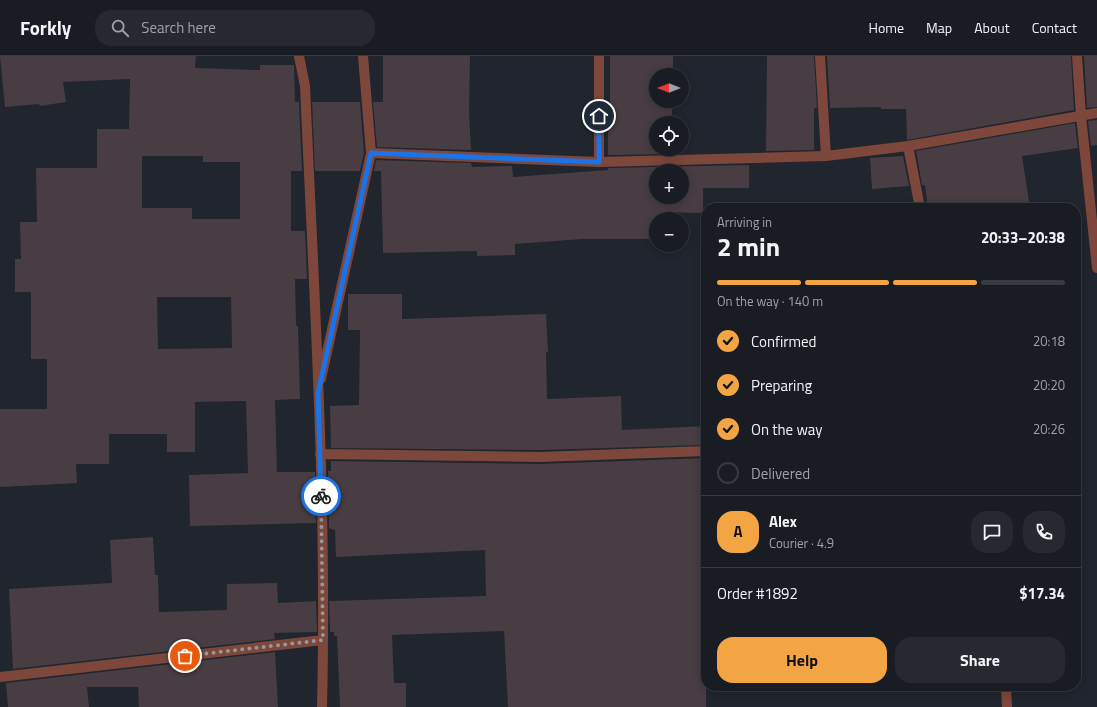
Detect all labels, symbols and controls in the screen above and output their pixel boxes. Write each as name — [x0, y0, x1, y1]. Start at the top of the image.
search box — [95, 10, 375, 46]
text: Forkly — [20, 13, 71, 42]
text: Search here — [141, 16, 216, 39]
icon: search — [109, 17, 131, 39]
text: Home — [869, 17, 904, 38]
text: Map — [926, 17, 952, 38]
text: About — [974, 17, 1010, 38]
text: Contact — [1032, 17, 1077, 38]
north arrow — [649, 68, 689, 108]
map controls — [649, 68, 689, 252]
pin — [582, 99, 616, 133]
icon: home — [588, 105, 610, 127]
button: locate — [649, 116, 689, 156]
button: + — [649, 164, 689, 204]
button: − — [649, 212, 689, 252]
text: Arriving in — [717, 212, 772, 232]
text: 20:33–20:38 — [981, 226, 1065, 249]
text: 2 min — [717, 227, 780, 266]
text: On the way · 140 m — [717, 291, 823, 311]
icon: check — [717, 330, 739, 352]
text: Confirmed — [751, 330, 816, 353]
text: 20:18 — [1033, 331, 1065, 351]
icon: check — [717, 374, 739, 396]
text: Preparing — [751, 374, 812, 397]
text: 20:20 — [1033, 375, 1065, 395]
icon: check — [717, 418, 739, 440]
text: On the way — [751, 418, 823, 441]
text: 20:26 — [1033, 419, 1065, 439]
text: Delivered — [751, 462, 810, 485]
courier — [301, 476, 341, 516]
icon: bike — [310, 485, 332, 507]
text: Alex — [769, 510, 797, 533]
button: chat — [971, 511, 1013, 553]
button: phone — [1023, 511, 1065, 553]
text: A — [733, 520, 743, 543]
text: Courier · 4.9 — [769, 533, 834, 553]
text: Order #1892 — [717, 582, 798, 605]
text: $17.34 — [1019, 582, 1065, 605]
button: Help — [717, 637, 887, 683]
button: Share — [895, 637, 1065, 683]
pin — [168, 639, 202, 673]
icon: bag — [174, 645, 196, 667]

